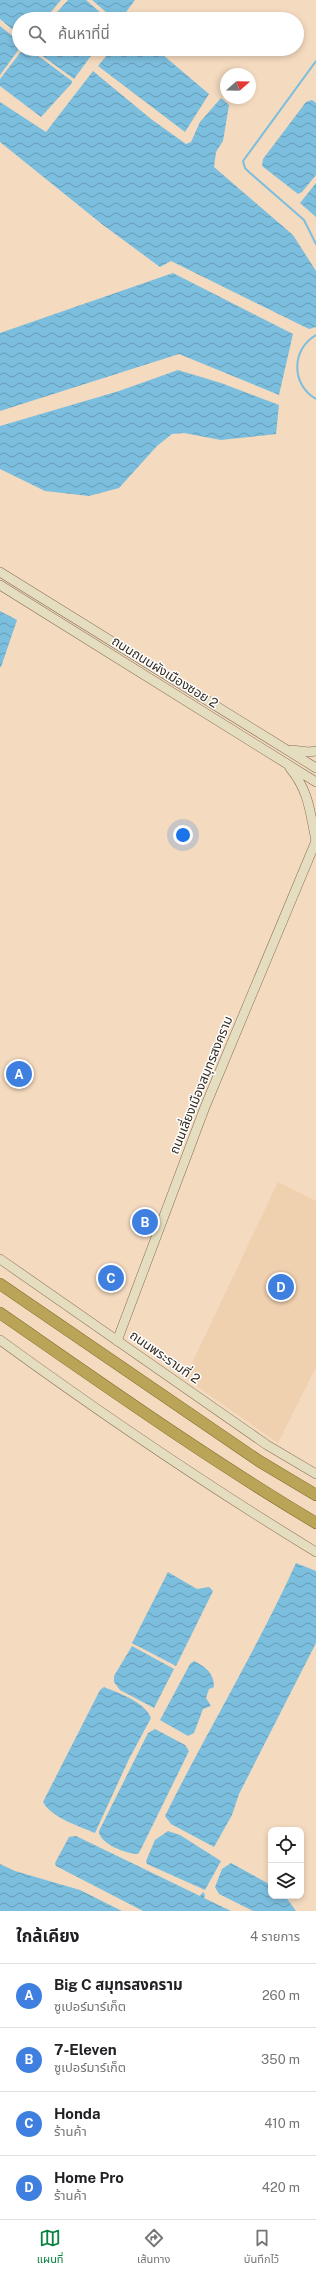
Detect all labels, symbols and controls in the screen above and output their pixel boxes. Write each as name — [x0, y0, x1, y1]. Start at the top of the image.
search box — [12, 12, 304, 56]
icon: search — [26, 23, 48, 45]
text: ค้นหาที่นี่ — [58, 25, 110, 42]
north arrow — [220, 68, 256, 104]
street label: ถนนถนนผังเมืองซอย 2 — [109, 633, 221, 711]
your location — [173, 825, 193, 845]
street label: ถนนเลี่ยงเมืองสมุทรสงคราม — [165, 1013, 236, 1156]
pin: A — [6, 1059, 32, 1089]
pin: B — [132, 1207, 158, 1237]
pin: C — [98, 1263, 124, 1293]
pin: D — [268, 1272, 294, 1302]
street label: ถนนพระรามที่ 2 — [127, 1326, 204, 1387]
map controls — [268, 1827, 304, 1899]
button: locate — [268, 1827, 304, 1863]
button: layers — [268, 1863, 304, 1899]
text: ใกล้เคียง — [16, 1926, 79, 1946]
text: 4 รายการ — [250, 1929, 300, 1944]
text: Big C สมุทรสงคราม — [54, 1976, 183, 1993]
text: A — [24, 1988, 34, 2003]
text: 260 m — [262, 1988, 300, 2003]
text: ซูเปอร์มาร์เก็ต — [54, 1999, 126, 2014]
text: 7-Eleven — [54, 2041, 117, 2058]
text: B — [25, 2052, 33, 2067]
text: 350 m — [261, 2052, 300, 2067]
text: ซูเปอร์มาร์เก็ต — [54, 2060, 126, 2075]
text: Honda — [54, 2105, 101, 2122]
text: C — [24, 2116, 34, 2131]
text: 410 m — [264, 2116, 300, 2131]
text: ร้านค้า — [54, 2124, 87, 2139]
text: Home Pro — [54, 2169, 124, 2186]
text: D — [24, 2180, 34, 2195]
text: 420 m — [262, 2180, 300, 2195]
text: ร้านค้า — [54, 2188, 87, 2203]
tab: แผนที่ — [37, 2227, 64, 2268]
tab: เส้นทาง — [137, 2227, 170, 2268]
tab: บันทึกไว้ — [244, 2227, 279, 2268]

